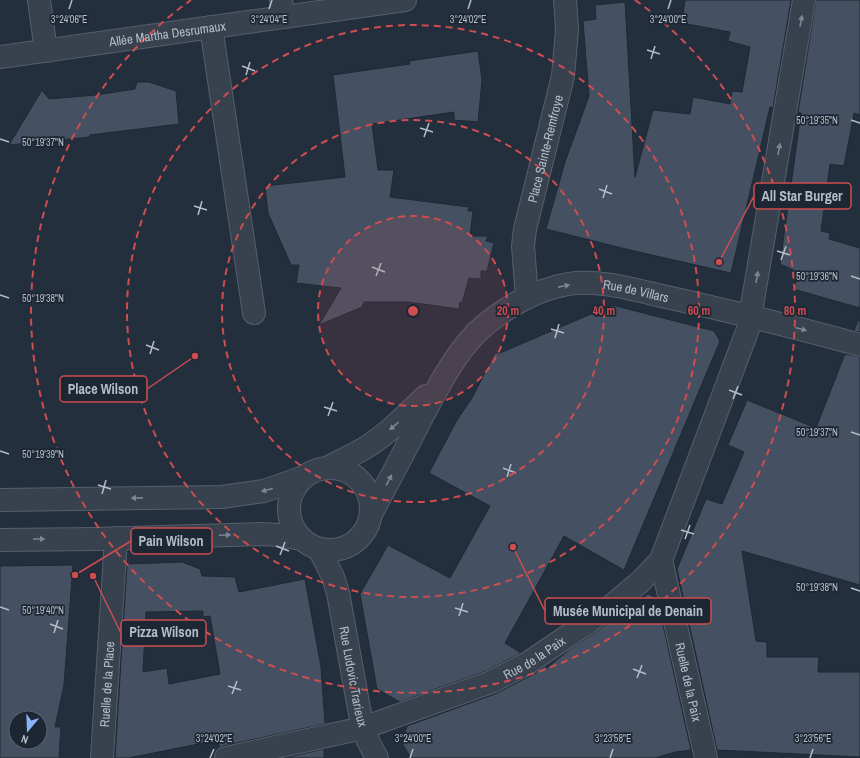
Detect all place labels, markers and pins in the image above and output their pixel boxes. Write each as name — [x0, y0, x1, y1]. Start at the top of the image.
callout: All Star Burger — [754, 183, 851, 209]
centre of rings — [406, 304, 420, 318]
callout: Place Wilson — [60, 376, 147, 402]
callout: Pain Wilson — [131, 528, 212, 554]
callout: Musée Municipal de Denain — [545, 598, 711, 624]
callout: Pizza Wilson — [121, 620, 206, 646]

